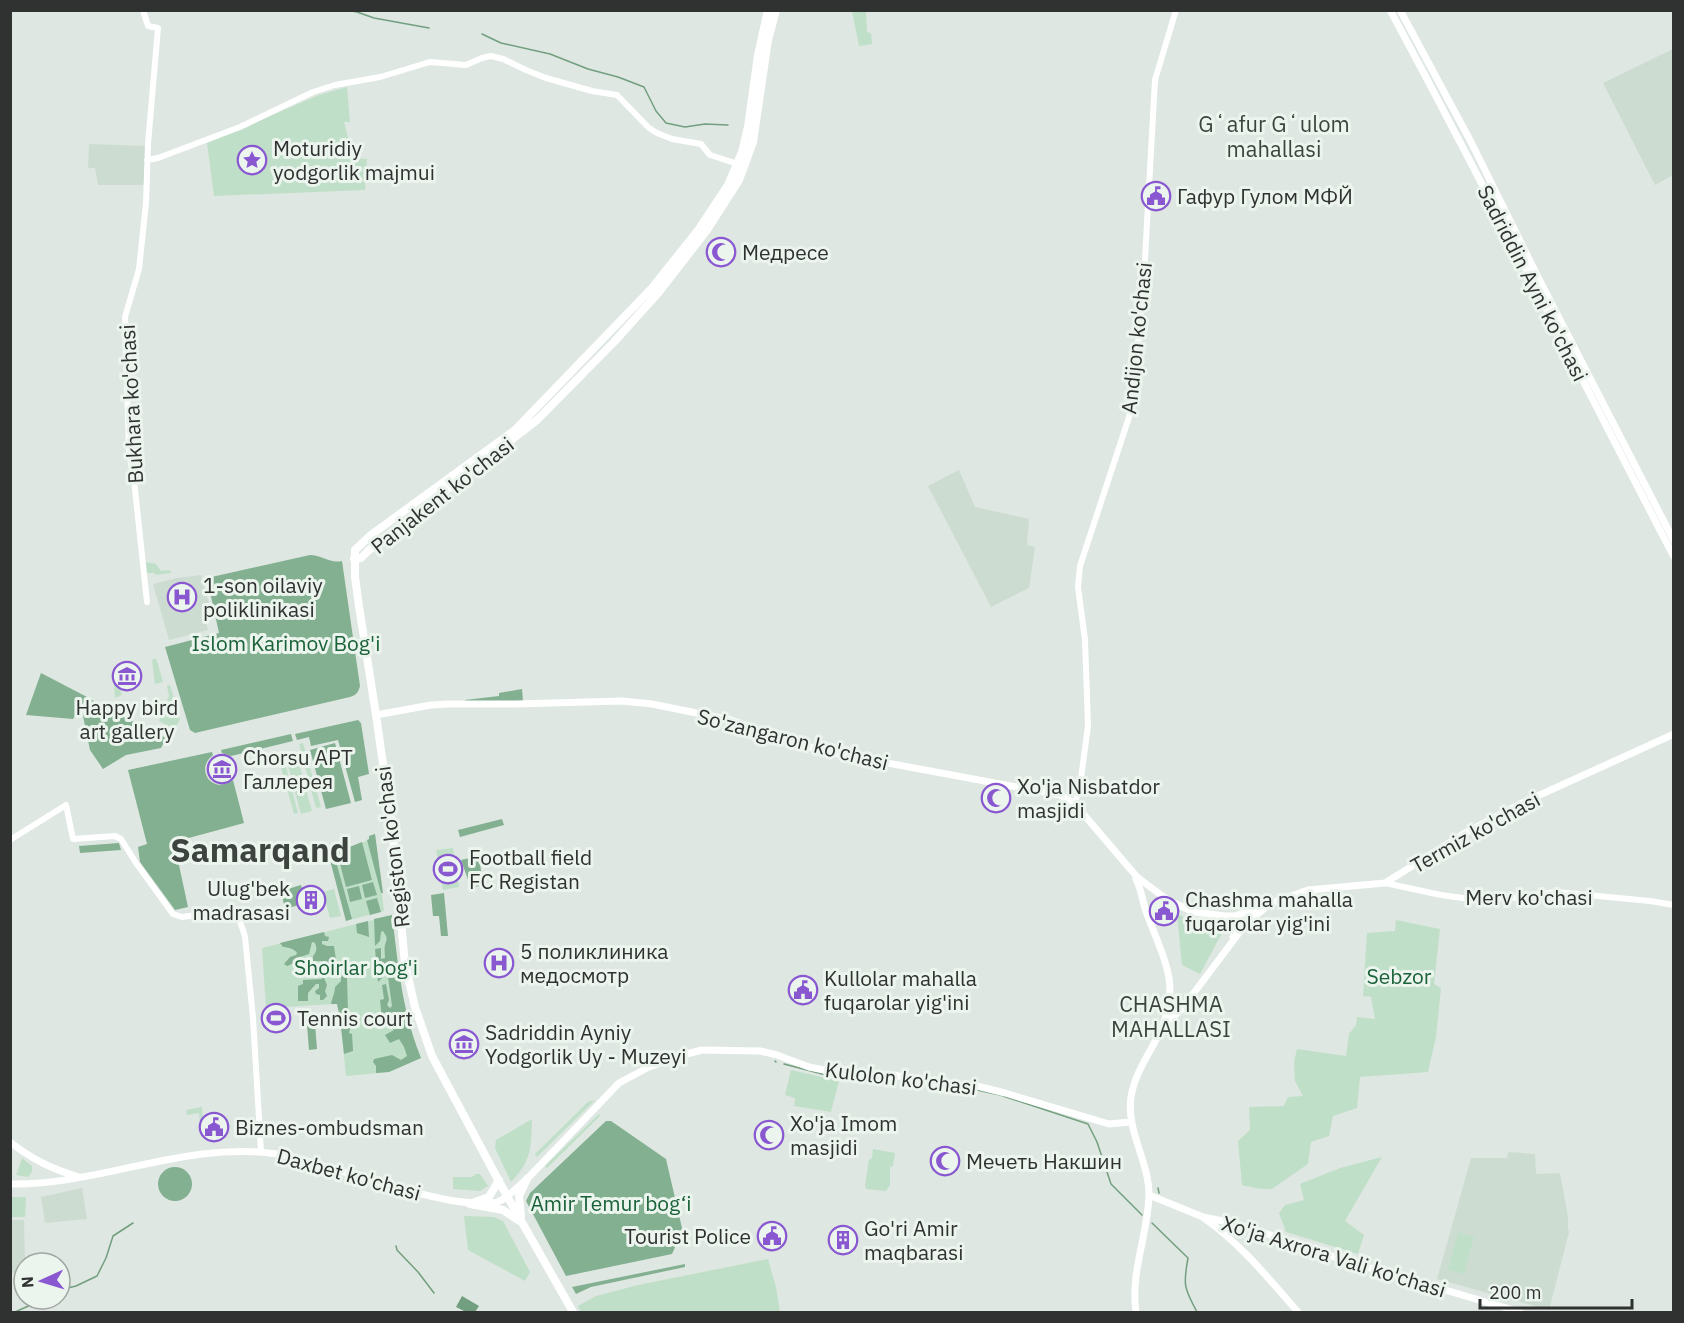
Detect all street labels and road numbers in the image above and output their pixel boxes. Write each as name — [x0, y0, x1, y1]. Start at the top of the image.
street label: Sadriddin Ayni ko'chasi — [1471, 180, 1595, 386]
street label: Andijon ko'chasi — [1114, 261, 1158, 415]
street label: Bukhara ko'chasi — [113, 324, 149, 484]
street label: Panjakent ko'chasi — [365, 430, 519, 560]
street label: So'zangaron ko'chasi — [694, 702, 892, 776]
street label: Registon ko'chasi — [368, 764, 416, 930]
street label: Termiz ko'chasi — [1405, 785, 1545, 879]
street label: Merv ko'chasi — [1465, 883, 1593, 911]
street label: Kulolon ko'chasi — [823, 1055, 979, 1101]
street label: Daxbet ko'chasi — [274, 1141, 424, 1207]
street label: Xo'ja Axrora Vali ko'chasi — [1219, 1209, 1449, 1303]

